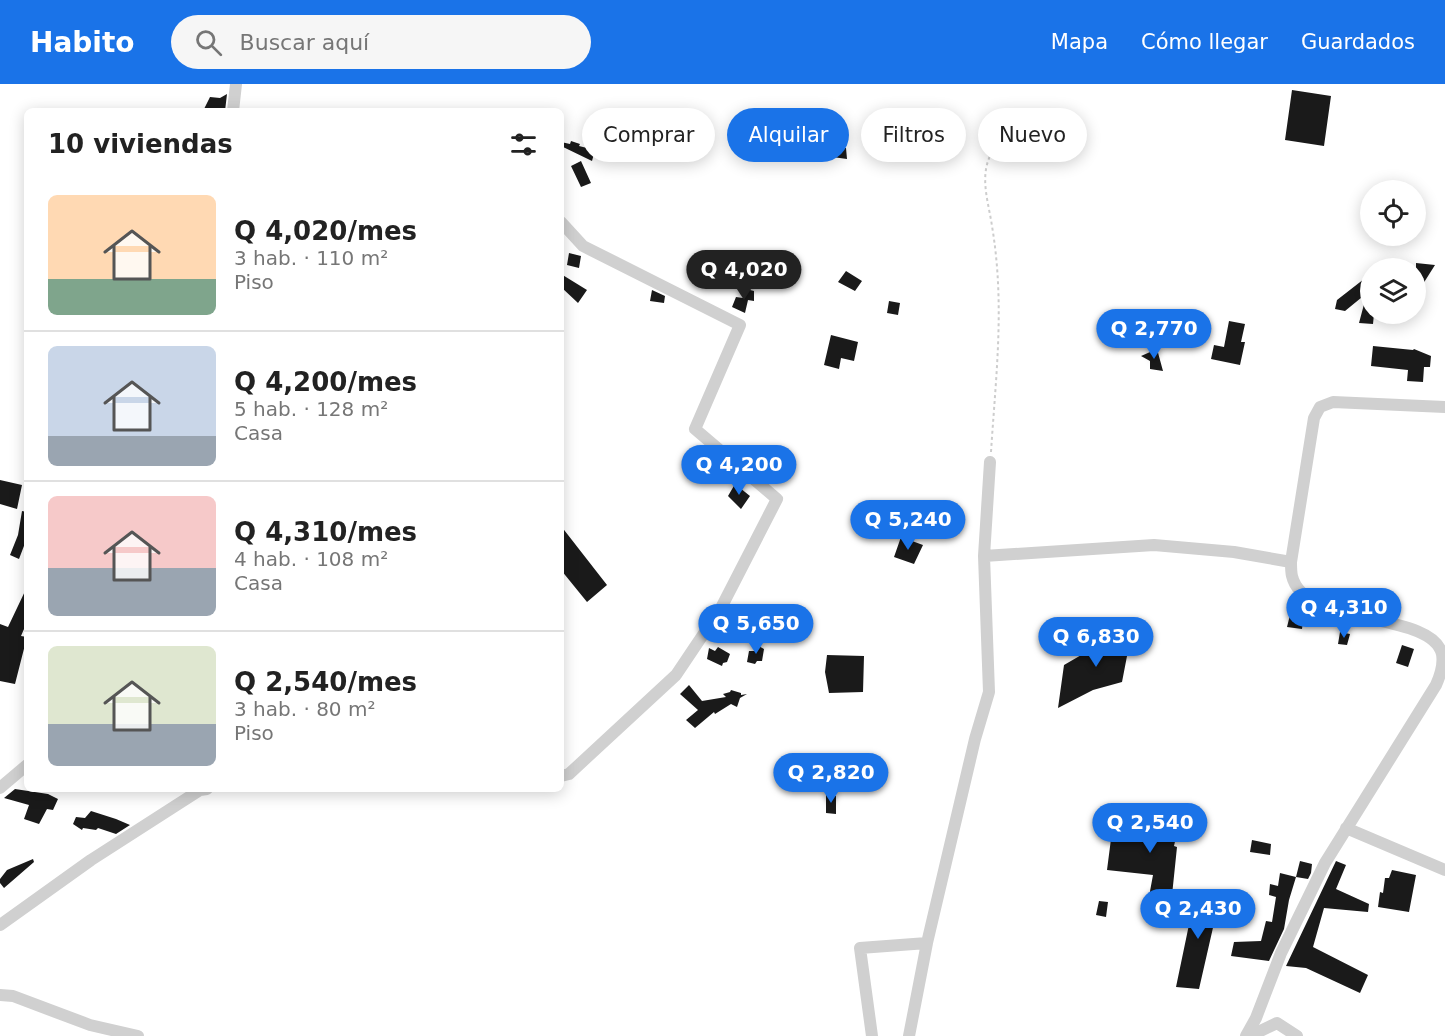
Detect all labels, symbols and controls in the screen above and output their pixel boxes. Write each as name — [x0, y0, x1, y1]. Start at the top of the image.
search box — [171, 15, 591, 69]
text: Habito — [30, 26, 135, 59]
icon: search — [192, 26, 225, 59]
text: Buscar aquí — [240, 30, 369, 55]
text: Mapa — [1051, 30, 1108, 54]
text: Cómo llegar — [1141, 30, 1268, 54]
text: Guardados — [1301, 30, 1415, 54]
chip: Comprar — [582, 108, 715, 162]
chip: Alquilar — [727, 108, 849, 162]
chip: Filtros — [861, 108, 966, 162]
chip: Nuevo — [978, 108, 1087, 162]
icon: filters — [507, 128, 540, 161]
text: 10 viviendas — [48, 129, 233, 159]
map controls — [1360, 180, 1426, 324]
button: locate — [1360, 180, 1426, 246]
text: Q 4,020/mes — [234, 216, 417, 246]
icon: home — [96, 219, 168, 291]
text: 3 hab. · 110 m² — [234, 246, 388, 270]
pin: Q 4,020 — [689, 250, 799, 301]
text: Q 4,020 — [700, 257, 788, 281]
button: layers — [1360, 258, 1426, 324]
text: Piso — [234, 270, 274, 294]
pin: Q 2,770 — [1099, 309, 1209, 360]
text: Q 2,770 — [1110, 316, 1198, 340]
text: Q 4,200/mes — [234, 367, 417, 397]
icon: home — [96, 370, 168, 442]
text: 5 hab. · 128 m² — [234, 397, 388, 421]
text: Casa — [234, 421, 283, 445]
pin: Q 4,200 — [684, 445, 794, 496]
text: Q 4,200 — [695, 452, 783, 476]
pin: Q 5,240 — [853, 500, 963, 551]
text: Q 5,240 — [864, 507, 952, 531]
text: Q 4,310/mes — [234, 517, 417, 547]
icon: home — [96, 520, 168, 592]
text: 4 hab. · 108 m² — [234, 547, 388, 571]
text: Casa — [234, 571, 283, 595]
pin: Q 4,310 — [1289, 588, 1399, 639]
text: Q 4,310 — [1300, 595, 1388, 619]
pin: Q 5,650 — [701, 604, 811, 655]
text: Q 5,650 — [712, 611, 800, 635]
pin: Q 6,830 — [1041, 617, 1151, 668]
text: Q 6,830 — [1052, 624, 1140, 648]
text: Q 2,540/mes — [234, 667, 417, 697]
icon: home — [96, 670, 168, 742]
text: 3 hab. · 80 m² — [234, 697, 375, 721]
text: Piso — [234, 721, 274, 745]
pin: Q 2,820 — [776, 753, 886, 804]
text: Q 2,820 — [787, 760, 875, 784]
pin: Q 2,540 — [1095, 803, 1205, 854]
text: Q 2,540 — [1106, 810, 1194, 834]
pin: Q 2,430 — [1143, 889, 1253, 940]
text: Q 2,430 — [1154, 896, 1242, 920]

